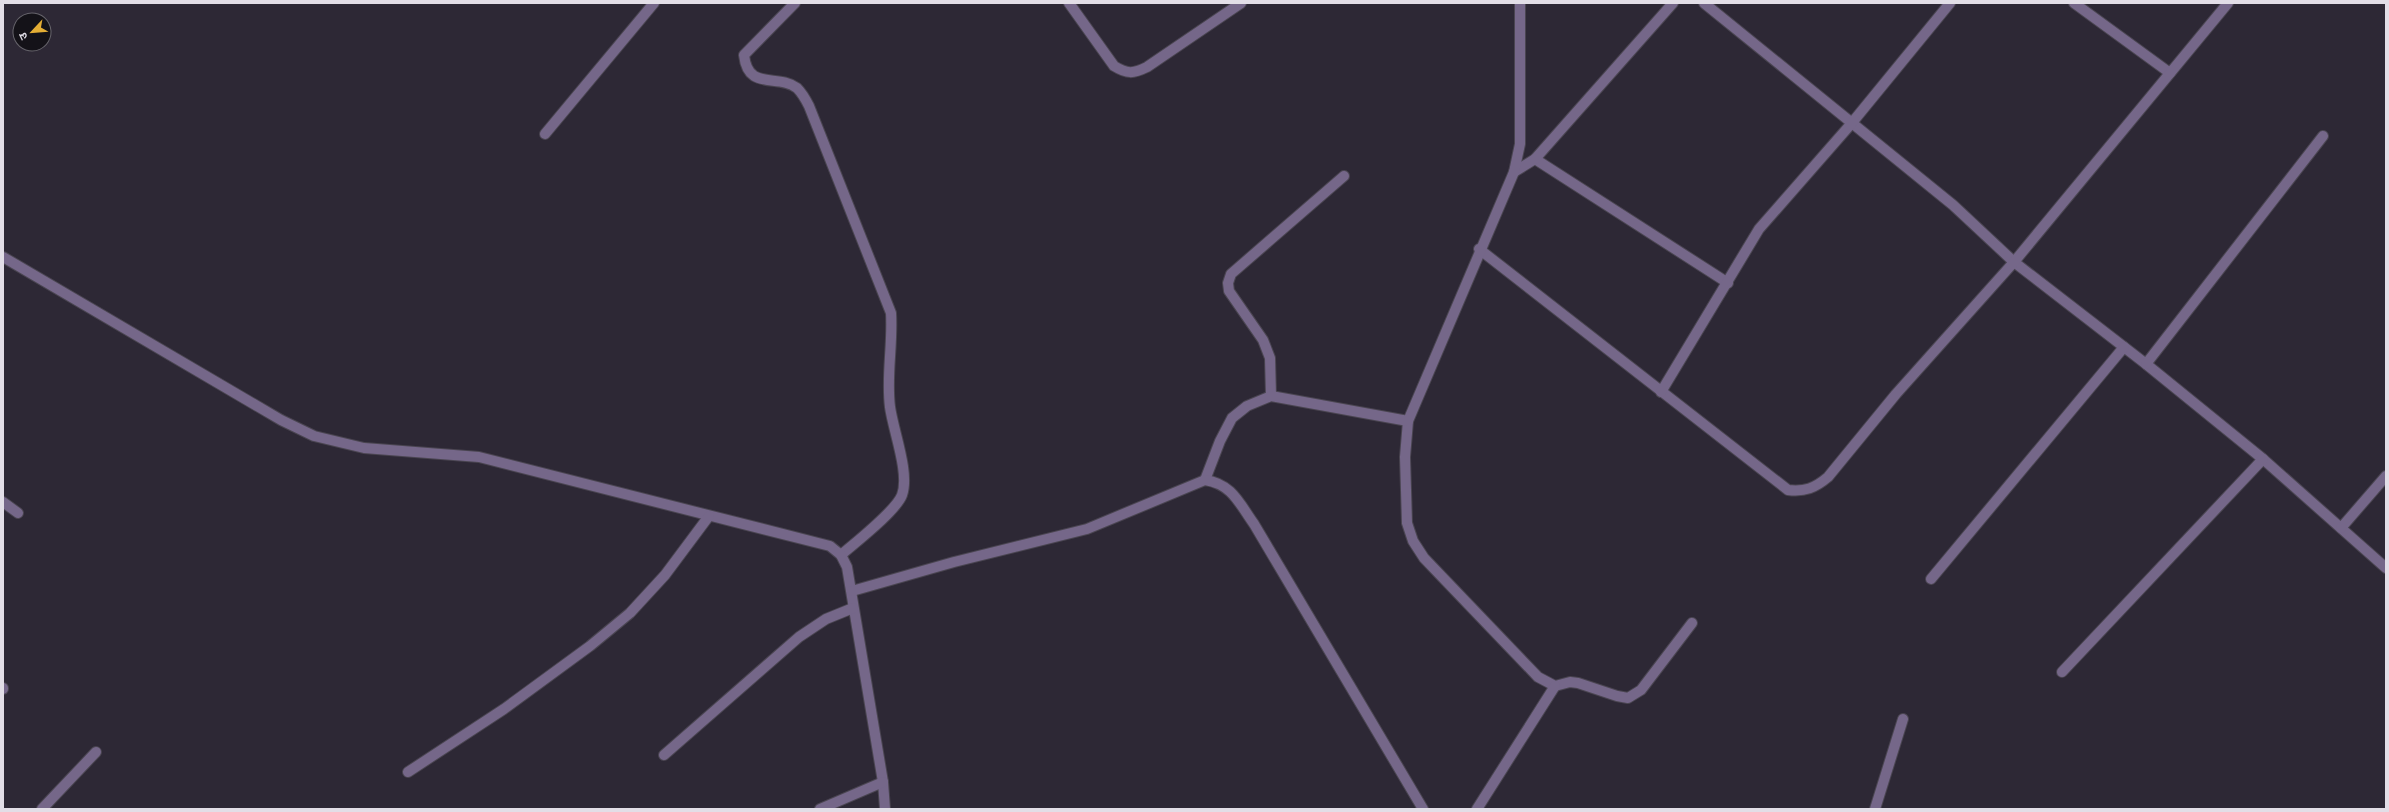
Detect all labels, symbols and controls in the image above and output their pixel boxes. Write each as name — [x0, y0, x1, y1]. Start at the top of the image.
north arrow — [12, 12, 52, 52]
text: उ — [14, 29, 32, 43]

